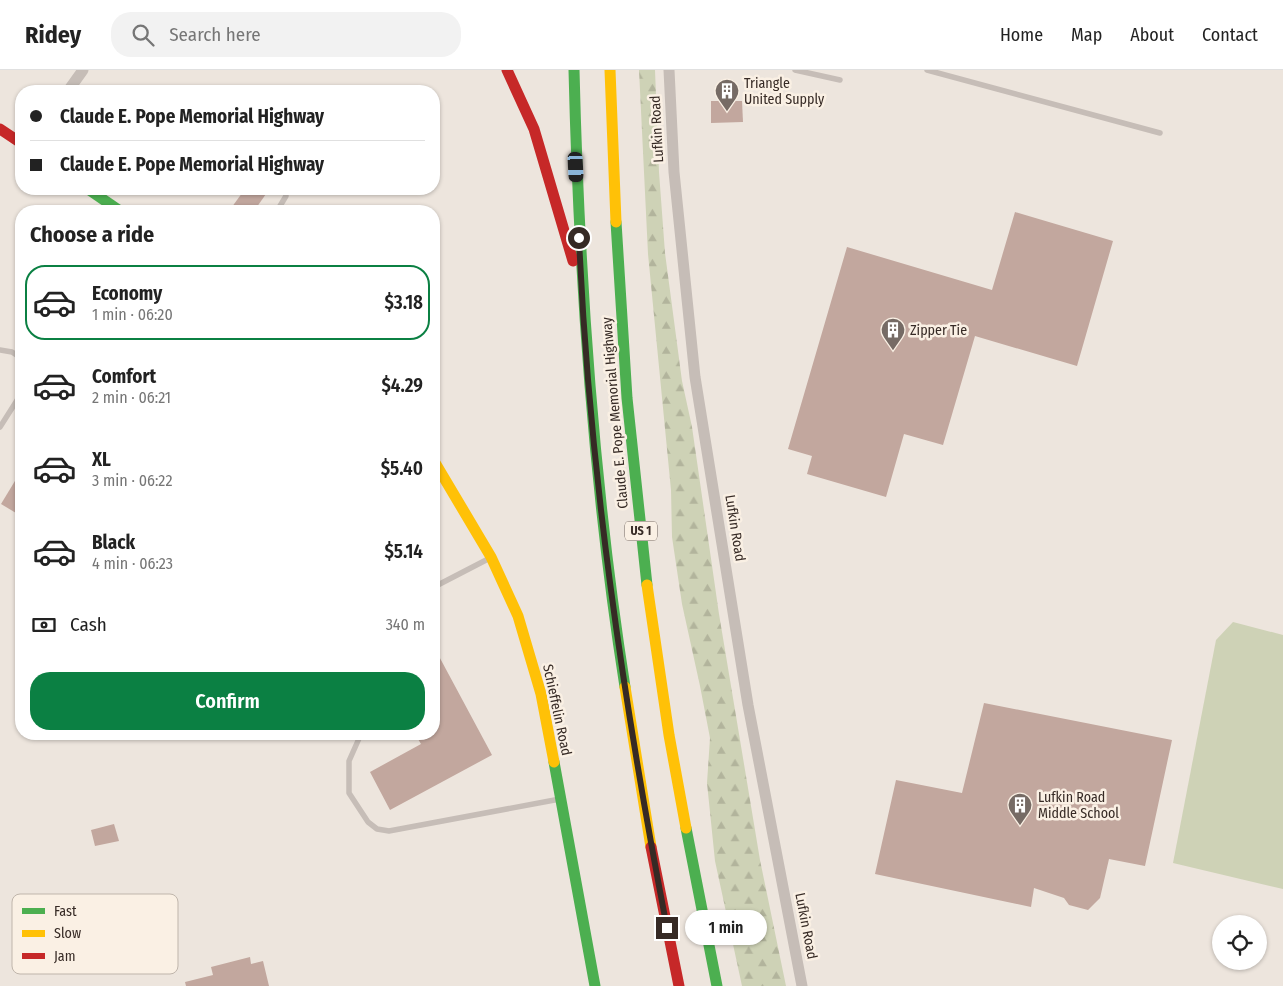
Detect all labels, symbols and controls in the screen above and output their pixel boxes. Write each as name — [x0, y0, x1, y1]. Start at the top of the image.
search box — [111, 12, 461, 57]
text: Ridey — [25, 21, 81, 49]
icon: search — [129, 21, 157, 49]
text: Search here — [169, 23, 261, 46]
text: Home — [1000, 24, 1043, 46]
text: Map — [1071, 24, 1102, 46]
text: About — [1130, 24, 1174, 46]
text: Contact — [1202, 24, 1258, 46]
place label: Triangle United Supply — [744, 75, 825, 108]
building icon: Triangle United Supply — [714, 78, 740, 112]
street label: Lufkin Road — [647, 95, 667, 163]
text: Claude E. Pope Memorial Highway — [60, 105, 324, 128]
car — [567, 152, 584, 182]
text: Claude E. Pope Memorial Highway — [60, 153, 324, 176]
text: Choose a ride — [30, 221, 154, 248]
route start — [568, 227, 590, 249]
icon: car — [32, 280, 77, 325]
text: Economy — [92, 282, 162, 305]
text: $3.18 — [384, 291, 423, 314]
text: 1 min · 06:20 — [92, 305, 173, 324]
street label: Claude E. Pope Memorial Highway — [598, 316, 632, 509]
building icon: Zipper Tie — [880, 317, 906, 351]
place label: Zipper Tie — [910, 322, 967, 339]
icon: car — [32, 363, 77, 408]
text: Comfort — [92, 365, 156, 388]
text: $4.29 — [381, 374, 423, 397]
text: 2 min · 06:21 — [92, 388, 171, 407]
icon: car — [32, 446, 77, 491]
text: XL — [92, 448, 111, 471]
text: $5.40 — [381, 457, 423, 480]
text: 3 min · 06:22 — [92, 471, 172, 490]
street label: Lufkin Road — [721, 493, 749, 563]
road number: US 1 — [625, 522, 657, 541]
icon: car — [32, 529, 77, 574]
text: Black — [92, 531, 135, 554]
text: $5.14 — [384, 540, 423, 563]
text: 4 min · 06:23 — [92, 554, 173, 573]
icon: cash — [30, 611, 58, 639]
text: Cash — [70, 613, 107, 636]
text: 340 m — [386, 615, 425, 634]
street label: Schieffelin Road — [539, 663, 575, 757]
button: Confirm — [30, 672, 425, 730]
place label: Lufkin Road Middle School — [1038, 789, 1119, 822]
building icon: Lufkin Road Middle School — [1007, 792, 1033, 826]
street label: Lufkin Road — [791, 891, 821, 961]
legend — [12, 894, 178, 974]
text: Fast — [54, 903, 77, 920]
callout: 1 min — [684, 910, 767, 946]
map controls — [1212, 915, 1267, 970]
button: locate — [1212, 915, 1267, 970]
route end — [656, 917, 678, 939]
text: 1 min — [709, 918, 743, 937]
text: Slow — [54, 925, 81, 942]
text: Jam — [54, 948, 75, 965]

